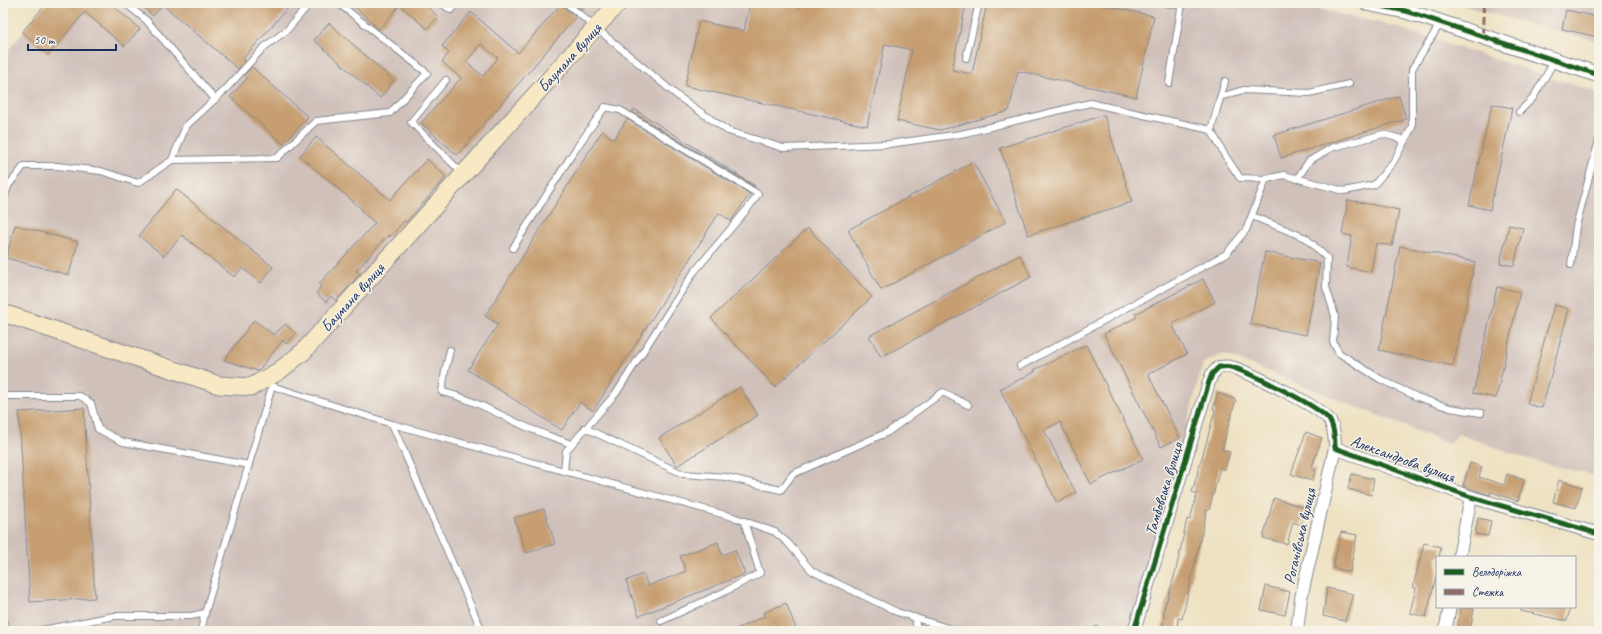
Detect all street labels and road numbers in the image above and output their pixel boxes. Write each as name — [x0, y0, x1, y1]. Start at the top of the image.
street label: Баумана вулиця — [533, 18, 607, 96]
street label: Баумана вулиця — [316, 258, 390, 336]
street label: Александрова вулиця — [1348, 431, 1459, 487]
street label: Тамбовська вулиця — [1140, 439, 1188, 538]
street label: Рогачівська вулиця — [1279, 485, 1321, 586]

